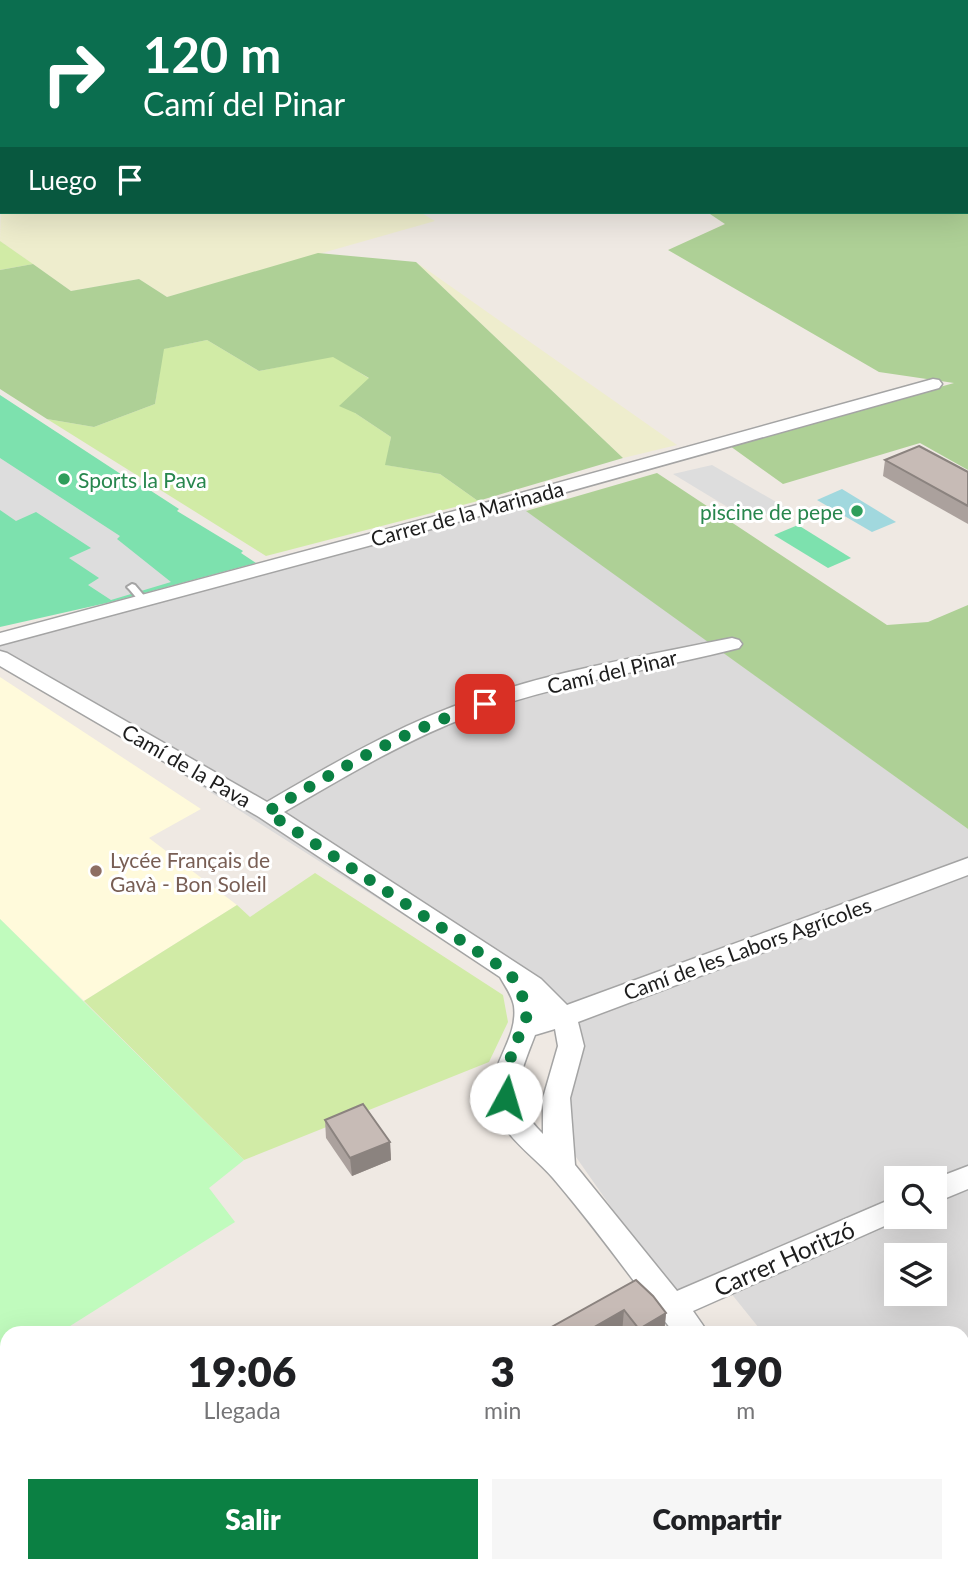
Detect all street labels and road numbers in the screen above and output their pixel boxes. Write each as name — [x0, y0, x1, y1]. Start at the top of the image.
street label: Carrer de la Marinada — [368, 475, 566, 551]
street label: Camí del Pinar — [545, 644, 680, 698]
street label: Camí de la Pava — [118, 718, 256, 812]
street label: Camí de les Labors Agrícoles — [620, 891, 874, 1005]
street label: Carrer Horitzó — [709, 1214, 859, 1302]

